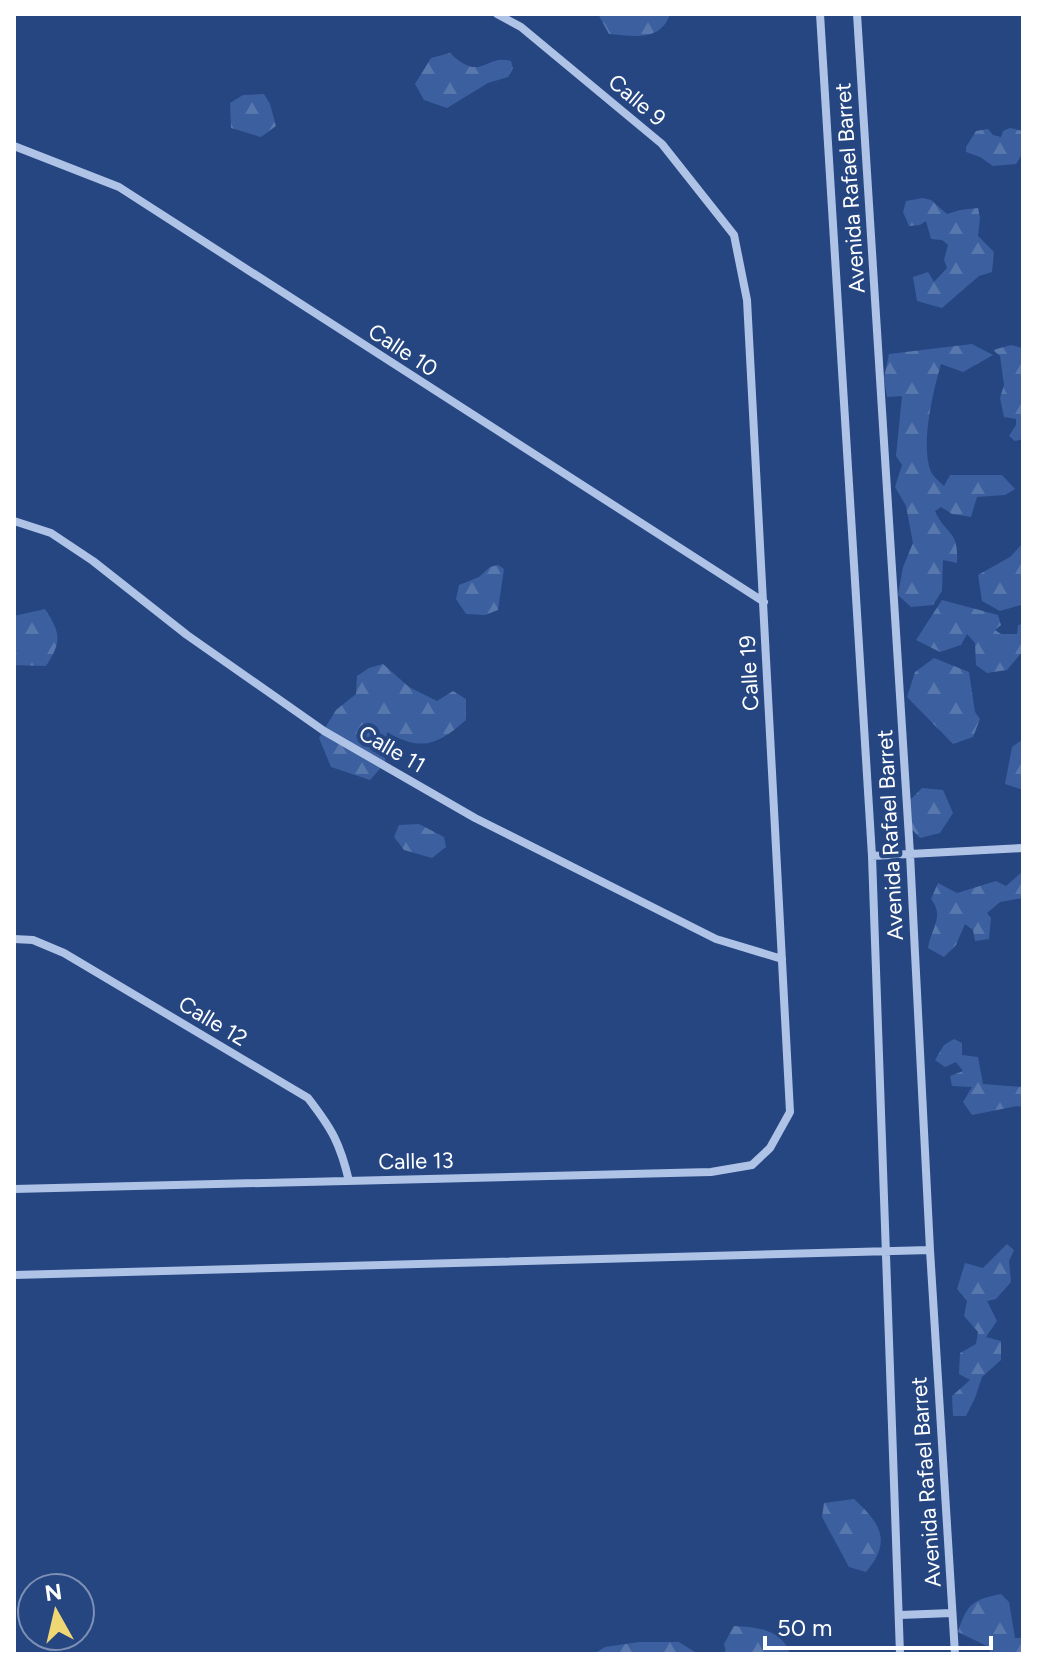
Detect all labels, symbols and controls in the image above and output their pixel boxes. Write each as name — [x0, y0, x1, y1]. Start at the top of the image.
street label: Calle 9 — [603, 68, 671, 132]
street label: Avenida Rafael Barret — [829, 82, 871, 294]
street label: Calle 10 — [363, 318, 443, 382]
street label: Calle 19 — [734, 634, 764, 712]
street label: Calle 11 — [354, 719, 430, 779]
street label: Avenida Rafael Barret — [871, 729, 909, 941]
street label: Calle 12 — [174, 990, 252, 1052]
street label: Calle 13 — [378, 1147, 454, 1175]
street label: Avenida Rafael Barret — [905, 1376, 947, 1588]
north arrow — [16, 1572, 96, 1652]
text: N — [43, 1578, 64, 1607]
scale bar — [765, 1600, 991, 1650]
text: 50 m — [777, 1613, 833, 1642]

